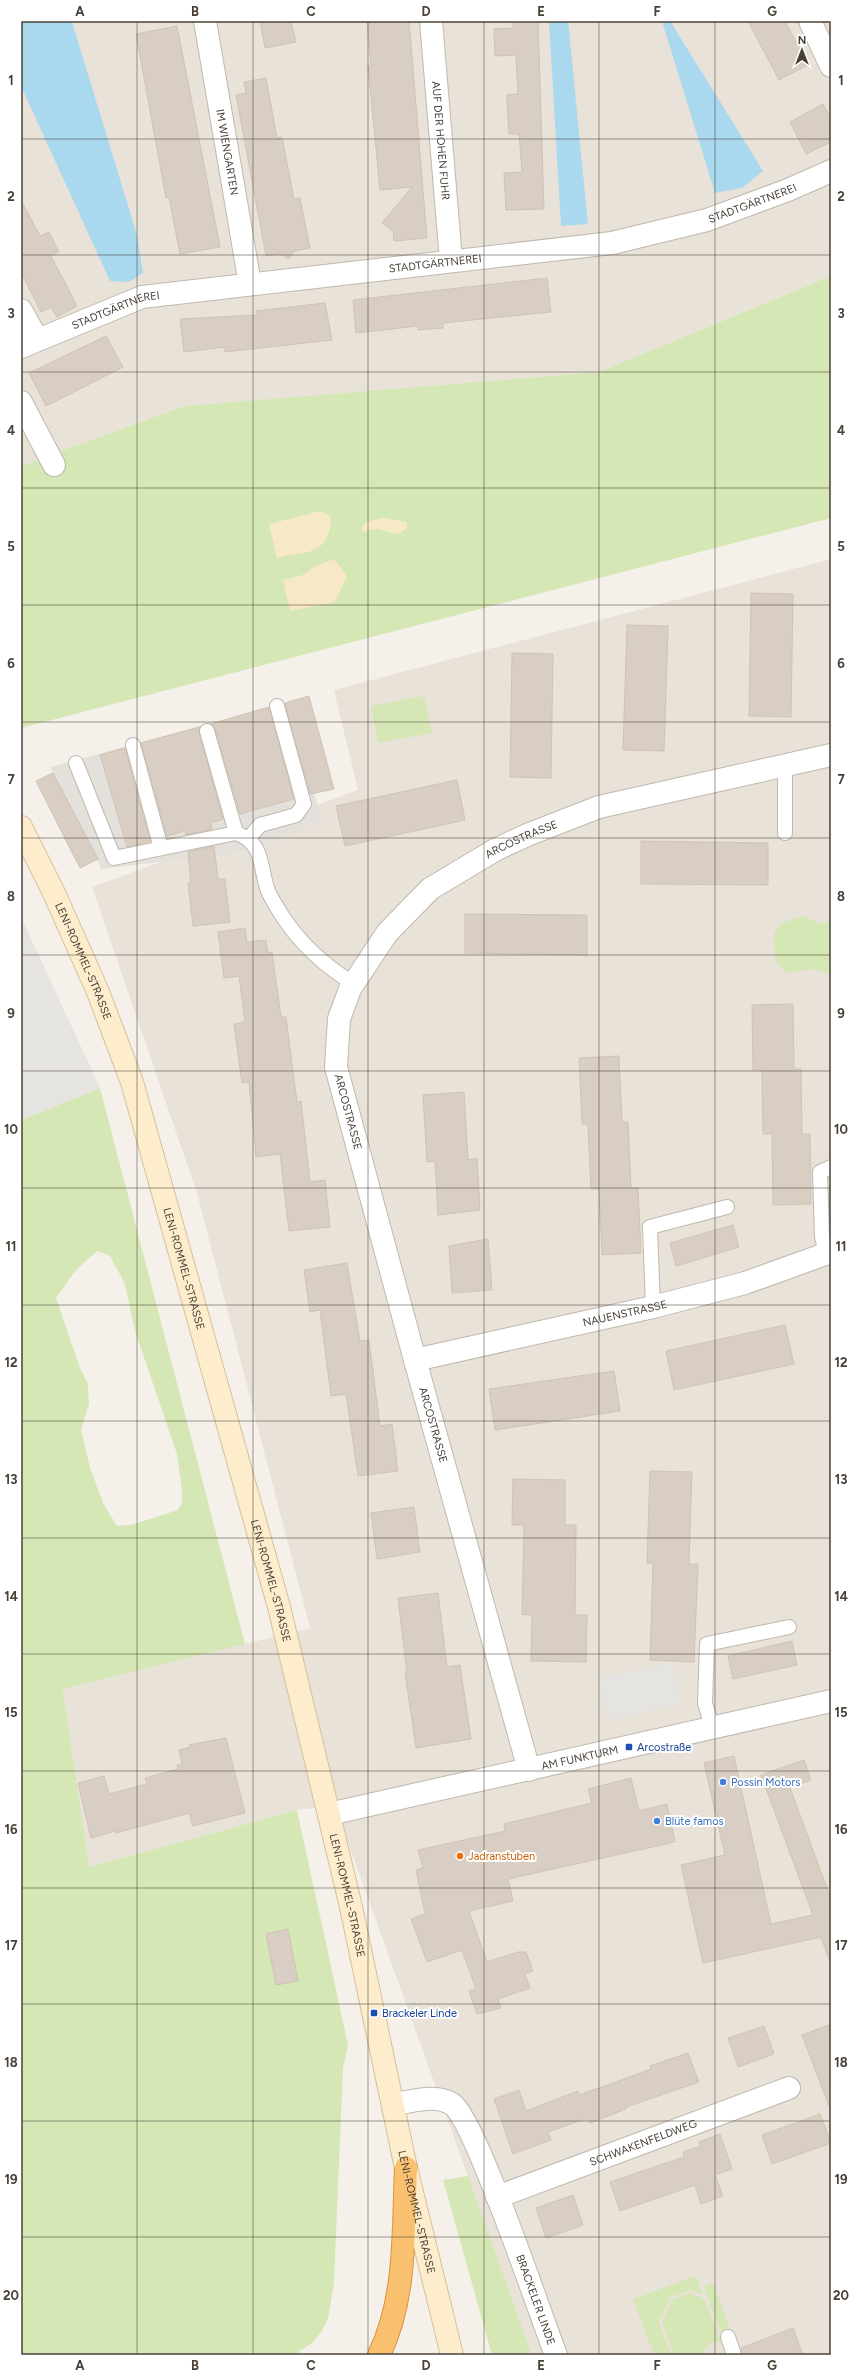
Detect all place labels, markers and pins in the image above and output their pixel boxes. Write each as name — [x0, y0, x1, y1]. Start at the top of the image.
place label: Arcostraße — [637, 1741, 691, 1754]
marker: Arcostraße — [624, 1742, 634, 1752]
place label: Possin Motors — [731, 1776, 800, 1789]
marker: Possin Motors — [718, 1777, 728, 1787]
place label: Blüte famos — [665, 1815, 724, 1828]
marker: Blüte famos — [652, 1816, 662, 1826]
place label: Jadranstuben — [468, 1850, 535, 1863]
marker: Jadranstuben — [455, 1851, 465, 1861]
place label: Brackeler Linde — [382, 2007, 457, 2020]
marker: Brackeler Linde — [369, 2008, 379, 2018]

